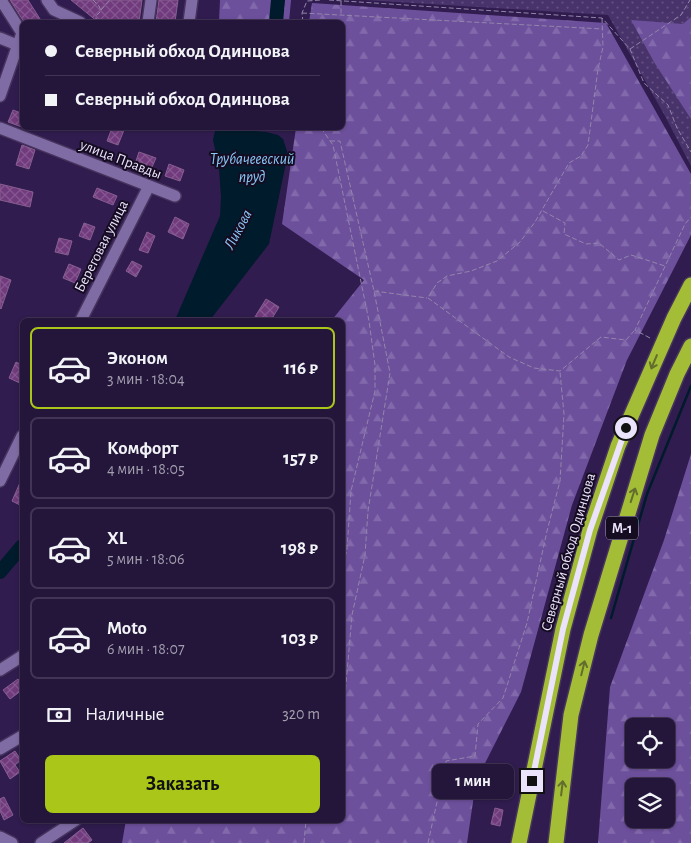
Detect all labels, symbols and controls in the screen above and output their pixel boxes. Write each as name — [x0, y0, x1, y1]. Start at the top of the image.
text: Северный обход Одинцова — [75, 42, 290, 61]
text: Северный обход Одинцова — [75, 90, 290, 109]
street label: улица Правды — [77, 137, 164, 182]
water label: Трубачеевский пруд — [210, 151, 294, 186]
street label: Береговая улица — [72, 198, 131, 295]
water label: Ликова — [220, 207, 255, 253]
icon: car — [47, 346, 92, 391]
text: Эконом — [107, 349, 168, 368]
one-way arrow — [649, 354, 659, 369]
text: 116 ₽ — [283, 359, 318, 378]
text: 3 мин · 18:04 — [107, 371, 185, 387]
route start — [615, 417, 637, 439]
icon: car — [47, 436, 92, 481]
text: Комфорт — [107, 439, 178, 458]
text: 157 ₽ — [283, 449, 318, 468]
text: 4 мин · 18:05 — [107, 461, 185, 477]
street label: Северный обход Одинцова — [539, 471, 598, 633]
one-way arrow — [628, 487, 638, 503]
road number: М-1 — [606, 516, 638, 540]
icon: car — [47, 526, 92, 571]
text: XL — [107, 529, 127, 548]
text: 198 ₽ — [281, 539, 318, 558]
text: 5 мин · 18:06 — [107, 551, 185, 567]
icon: car — [47, 616, 92, 661]
text: Moto — [107, 619, 147, 638]
text: 103 ₽ — [281, 629, 318, 648]
text: 6 мин · 18:07 — [107, 641, 185, 657]
one-way arrow — [579, 660, 588, 676]
icon: cash — [45, 701, 73, 729]
text: Наличные — [85, 705, 165, 724]
text: 320 m — [282, 706, 320, 722]
map controls — [625, 718, 675, 828]
button: locate — [625, 718, 675, 768]
button: Заказать — [45, 755, 320, 813]
callout: 1 мин — [432, 764, 514, 798]
route end — [521, 770, 543, 792]
text: 1 мин — [455, 773, 491, 789]
button: layers — [625, 778, 675, 828]
one-way arrow — [557, 780, 567, 796]

